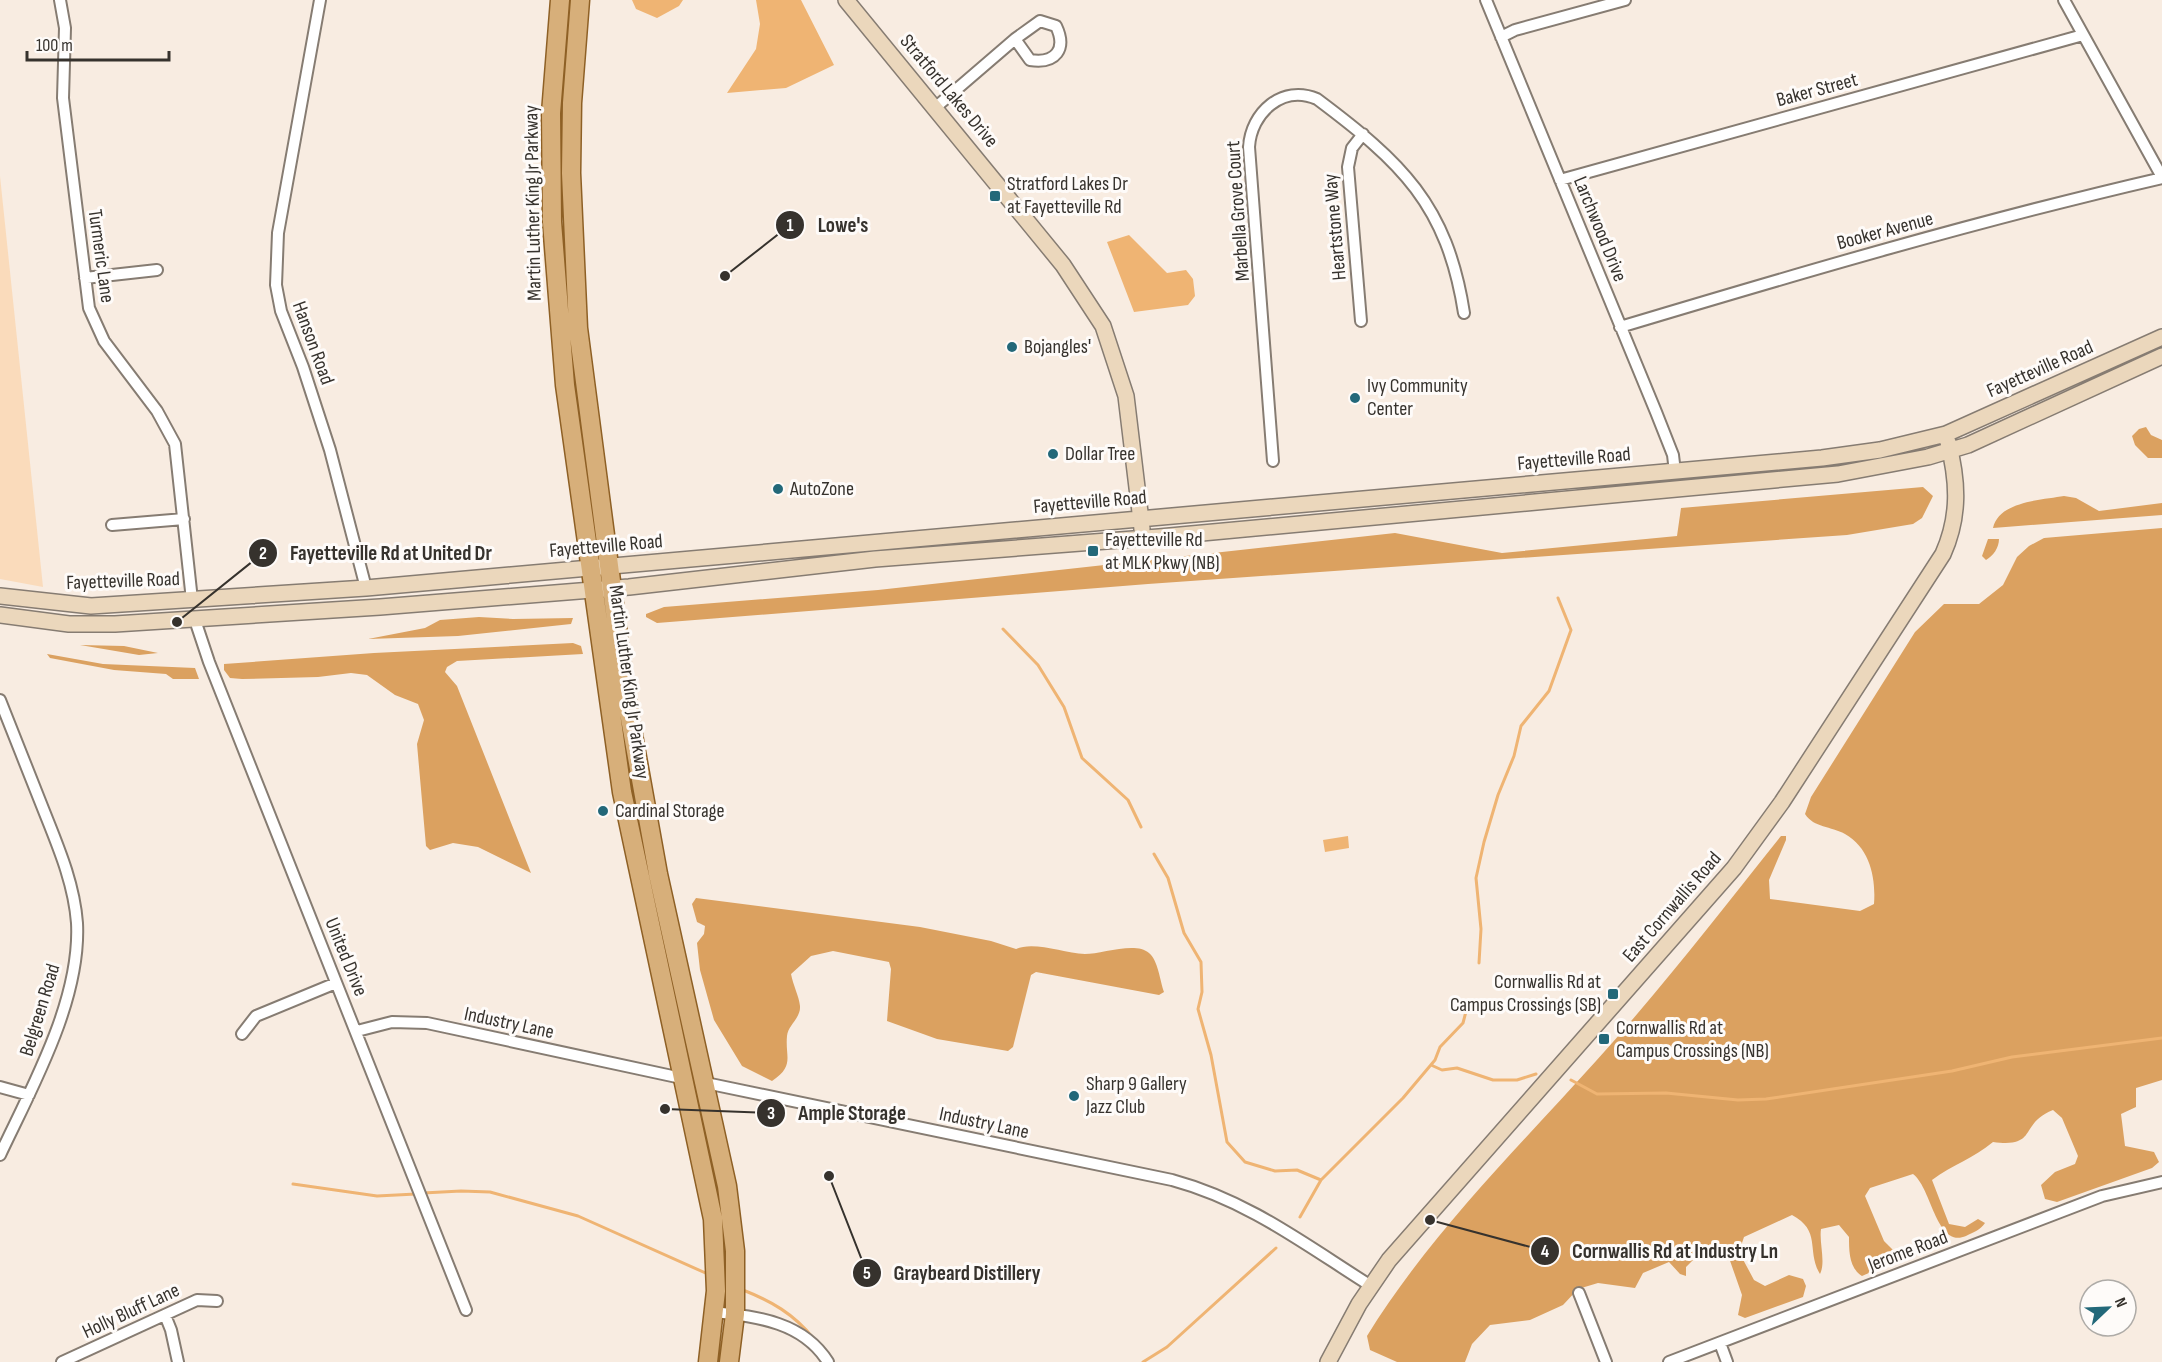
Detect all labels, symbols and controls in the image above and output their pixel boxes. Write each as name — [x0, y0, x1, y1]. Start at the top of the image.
scale bar — [27, 24, 170, 62]
street label: Stratford Lakes Drive — [895, 30, 1003, 152]
text: 100 m — [36, 35, 73, 56]
street label: Baker Street — [1774, 68, 1860, 112]
street label: Martin Luther King Jr Parkway — [519, 105, 547, 301]
street label: Marbella Grove Court — [1221, 140, 1255, 282]
place label: Stratford Lakes Dr at Fayetteville Rd — [1007, 172, 1128, 219]
street label: Heartstone Way — [1318, 172, 1352, 281]
street label: Larchwood Drive — [1568, 173, 1632, 285]
marker: Stratford Lakes Dr at Fayetteville Rd — [988, 189, 1002, 203]
callout: Lowe's — [775, 205, 880, 244]
street label: Booker Avenue — [1834, 207, 1936, 255]
street label: Turmeric Lane — [83, 208, 119, 304]
text: Lowe's — [818, 213, 868, 238]
text: 1 — [786, 215, 794, 236]
street label: Hanson Road — [287, 298, 339, 388]
place label: Bojangles' — [1024, 335, 1091, 359]
street label: Fayetteville Road — [1983, 335, 2097, 403]
marker: Bojangles' — [1005, 340, 1019, 354]
place label: Ivy Community Center — [1367, 374, 1468, 421]
marker: Ivy Community Center — [1348, 391, 1362, 405]
place label: Dollar Tree — [1065, 442, 1135, 466]
street label: Fayetteville Road — [1516, 442, 1632, 476]
marker: Dollar Tree — [1046, 447, 1060, 461]
place label: AutoZone — [789, 477, 854, 501]
marker: AutoZone — [771, 482, 785, 496]
street label: Fayetteville Road — [1032, 485, 1148, 519]
place label: Fayetteville Rd at MLK Pkwy (NB) — [1105, 528, 1220, 575]
street label: Fayetteville Road — [548, 529, 664, 563]
callout: Fayetteville Rd at United Dr — [248, 533, 503, 572]
text: Fayetteville Rd at United Dr — [290, 541, 492, 566]
text: 2 — [259, 543, 267, 564]
marker: Fayetteville Rd at MLK Pkwy (NB) — [1086, 544, 1100, 558]
street label: Fayetteville Road — [66, 567, 180, 595]
street label: Martin Luther King Jr Parkway — [604, 583, 655, 781]
place label: Cardinal Storage — [615, 799, 725, 823]
marker: Cardinal Storage — [596, 804, 610, 818]
street label: East Cornwallis Road — [1618, 847, 1726, 967]
street label: United Drive — [319, 914, 373, 1000]
street label: Belgreen Road — [15, 961, 65, 1059]
place label: Cornwallis Rd at Campus Crossings (SB) — [1450, 970, 1601, 1017]
marker: Cornwallis Rd at Campus Crossings (SB) — [1606, 987, 1620, 1001]
street label: Industry Lane — [462, 1002, 556, 1044]
place label: Cornwallis Rd at Campus Crossings (NB) — [1616, 1016, 1769, 1063]
marker: Cornwallis Rd at Campus Crossings (NB) — [1597, 1032, 1611, 1046]
place label: Sharp 9 Gallery Jazz Club — [1085, 1072, 1187, 1119]
marker: Sharp 9 Gallery Jazz Club — [1067, 1089, 1081, 1103]
callout: Ample Storage — [756, 1093, 918, 1132]
text: Ample Storage — [797, 1101, 906, 1126]
street label: Industry Lane — [937, 1102, 1031, 1144]
text: 3 — [767, 1103, 775, 1124]
street label: Jerome Road — [1864, 1225, 1951, 1277]
callout: Cornwallis Rd at Industry Ln — [1530, 1231, 1790, 1270]
text: Cornwallis Rd at Industry Ln — [1572, 1239, 1778, 1264]
text: 4 — [1541, 1241, 1550, 1262]
callout: Graybeard Distillery — [852, 1253, 1053, 1292]
text: Graybeard Distillery — [893, 1261, 1041, 1286]
text: 5 — [863, 1263, 871, 1284]
street label: Holly Bluff Lane — [79, 1278, 183, 1344]
north arrow — [2078, 1278, 2138, 1338]
text: N — [2110, 1295, 2131, 1310]

